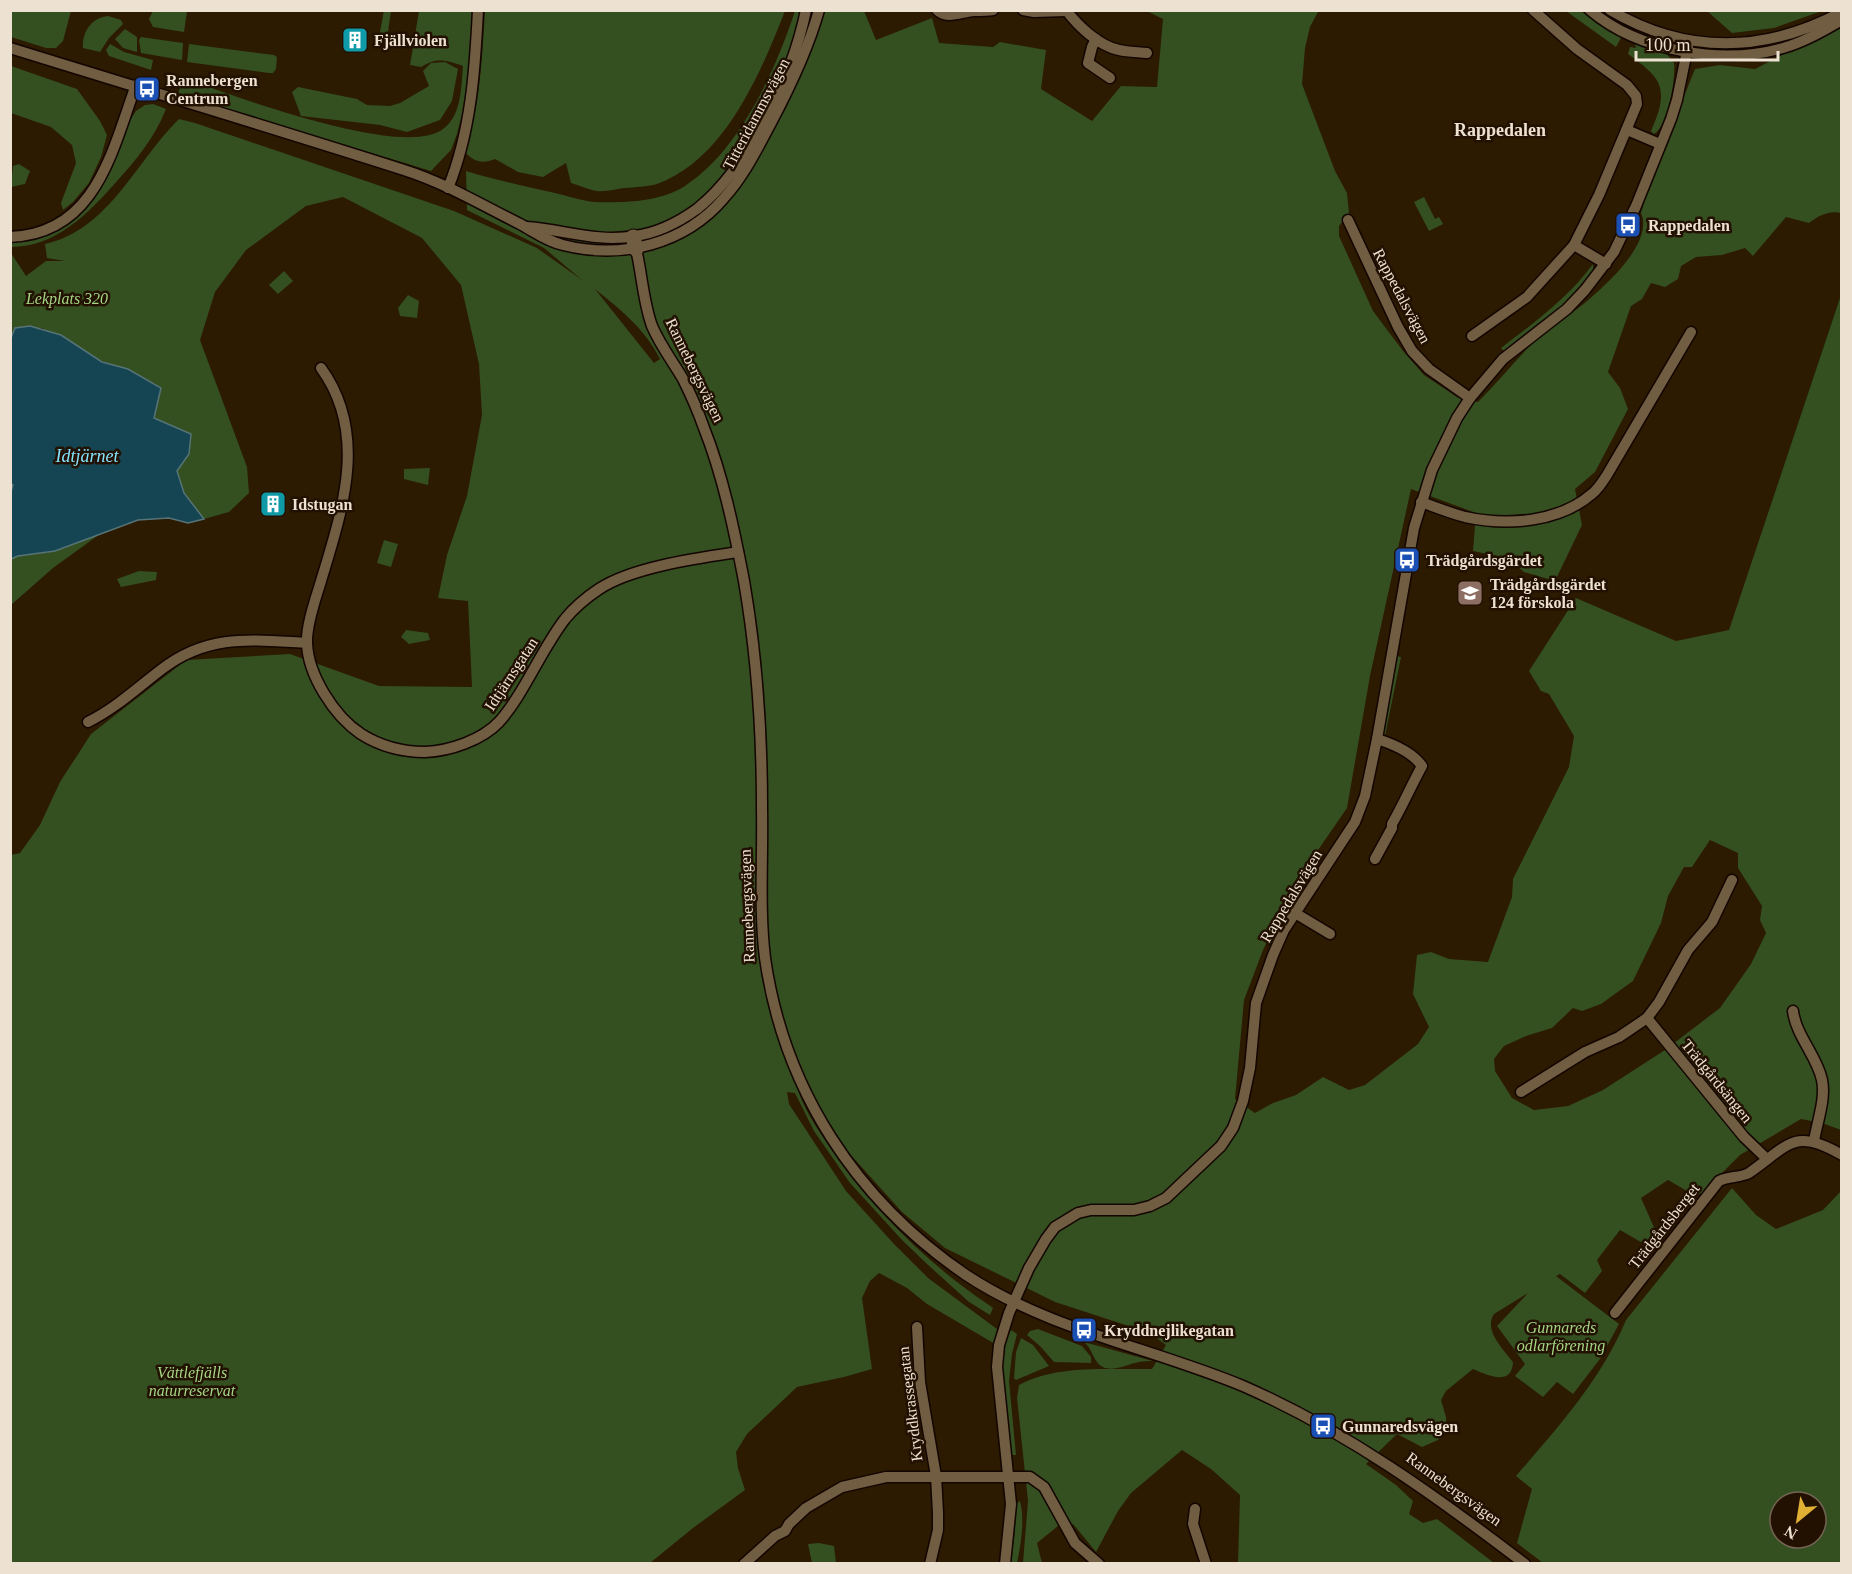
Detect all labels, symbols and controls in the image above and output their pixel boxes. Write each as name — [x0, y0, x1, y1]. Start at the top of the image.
scale bar — [1636, 24, 1778, 62]
building icon: Fjällviolen — [340, 25, 370, 55]
place label: Fjällviolen — [374, 32, 447, 50]
text: 100 m — [1645, 35, 1691, 55]
street label: Titteridammsvägen — [719, 55, 793, 173]
place label: Rannebergen Centrum — [166, 72, 258, 107]
bus stop icon: Rannebergen Centrum — [132, 74, 162, 104]
district label: Rappedalen — [1454, 120, 1546, 140]
bus stop icon: Rappedalen — [1613, 210, 1643, 240]
place label: Rappedalen — [1648, 217, 1730, 235]
street label: Rappedalsvägen — [1369, 246, 1434, 347]
park label: Lekplats 320 — [25, 290, 108, 308]
street label: Rannebergsvägen — [662, 315, 728, 425]
water label: Idtjärnet — [55, 446, 119, 466]
building icon: Idstugan — [258, 489, 288, 519]
place label: Idstugan — [292, 496, 353, 514]
bus stop icon: Trädgårdsgärdet — [1392, 545, 1422, 575]
place label: Trädgårdsgärdet — [1426, 552, 1543, 570]
place label: Trädgårdsgärdet 124 förskola — [1490, 576, 1607, 611]
school or university icon: Trädgårdsgärdet 124 förskola — [1455, 578, 1485, 608]
street label: Idtjärnsgatan — [481, 634, 542, 714]
street label: Rappedalsvägen — [1257, 847, 1326, 946]
street label: Rannebergsvägen — [737, 849, 758, 963]
street label: Trädgårdsängen — [1677, 1036, 1756, 1127]
street label: Trädgårdsberget — [1625, 1179, 1704, 1273]
bus stop icon: Kryddnejlikegatan — [1069, 1315, 1099, 1345]
park label: Gunnareds odlarförening — [1517, 1319, 1605, 1355]
place label: Kryddnejlikegatan — [1104, 1322, 1234, 1340]
street label: Kryddkrassegatan — [895, 1346, 926, 1462]
park label: Vättlefjälls naturreservat — [149, 1364, 236, 1399]
bus stop icon: Gunnaredsvägen — [1308, 1411, 1338, 1441]
place label: Gunnaredsvägen — [1342, 1418, 1458, 1436]
street label: Rannebergsvägen — [1403, 1449, 1505, 1530]
north arrow — [1768, 1490, 1828, 1550]
text: N — [1781, 1522, 1800, 1543]

